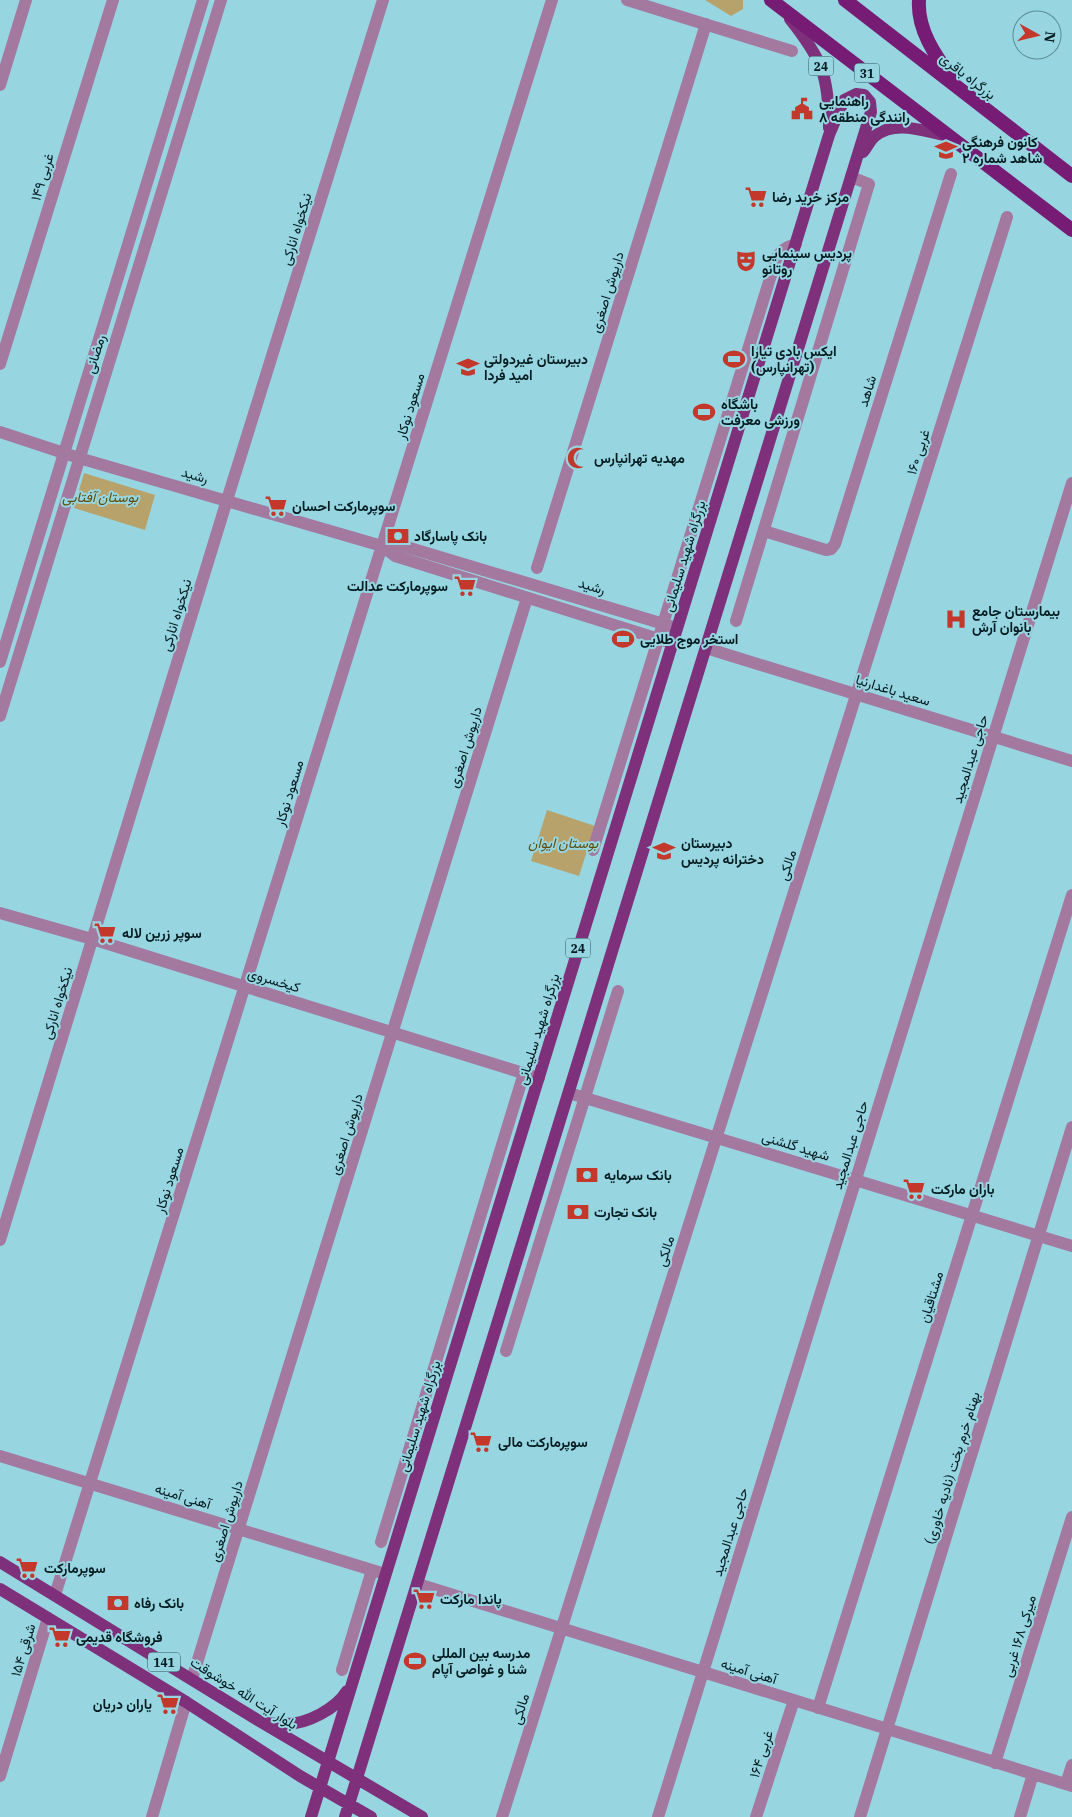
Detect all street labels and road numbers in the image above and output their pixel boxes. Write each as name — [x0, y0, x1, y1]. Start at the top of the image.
street label: بزرگراه باقری — [936, 49, 1000, 103]
road number: 24 — [808, 56, 834, 76]
road number: 31 — [854, 64, 880, 82]
street label: ۱۴۹ غربی — [26, 151, 58, 203]
street label: نیکخواه انارکی — [276, 191, 316, 267]
street label: داریوش اصغری — [586, 249, 628, 335]
street label: رمضانی — [81, 332, 110, 376]
street label: مسعود نوکار — [391, 371, 429, 442]
street label: شاهد — [854, 373, 880, 409]
street label: ۱۶۰ غربی — [902, 427, 934, 477]
street label: رشید — [179, 463, 211, 487]
street label: بزرگراه شهید سلیمانی — [658, 498, 710, 614]
street label: رشید — [576, 573, 608, 599]
street label: نیکخواه انارکی — [156, 577, 196, 653]
street label: سعید باغدارنیا — [853, 670, 933, 710]
street label: داریوش اصغری — [444, 704, 486, 790]
street label: حاجی عبدالمجید — [948, 713, 992, 805]
street label: مسعود نوکار — [270, 758, 308, 829]
street label: مالکی — [774, 847, 800, 883]
road number: 24 — [566, 938, 590, 958]
street label: کیخسروی — [246, 964, 302, 996]
street label: نیکخواه انارکی — [37, 965, 77, 1041]
street label: بزرگراه شهید سلیمانی — [512, 971, 564, 1087]
street label: داریوش اصغری — [325, 1091, 367, 1177]
street label: حاجی عبدالمجید — [828, 1099, 872, 1191]
street label: شهید گلشنی — [760, 1127, 832, 1165]
street label: مسعود نوکار — [150, 1145, 188, 1216]
street label: مالکی — [652, 1233, 678, 1269]
street label: مشتاقیان — [915, 1269, 947, 1325]
street label: بزرگراه شهید سلیمانی — [393, 1358, 445, 1474]
street label: بهنام خرم بخت (نادیه خاوری) — [920, 1390, 984, 1546]
street label: داریوش اصغری — [205, 1478, 247, 1564]
street label: آهنی آمینه — [153, 1479, 215, 1514]
street label: حاجی عبدالمجید — [708, 1486, 752, 1578]
street label: میرکی ۱۶۸ غربی — [998, 1593, 1040, 1679]
street label: ۱۵۴ شرقی — [6, 1621, 40, 1679]
road number: 141 — [148, 1652, 180, 1671]
street label: بلوار آیت الله خوشوقت — [187, 1653, 301, 1733]
street label: آهنی آمینه — [719, 1654, 781, 1689]
street label: مالکی — [507, 1691, 533, 1727]
street label: ۱۶۴ غربی — [745, 1728, 777, 1780]

